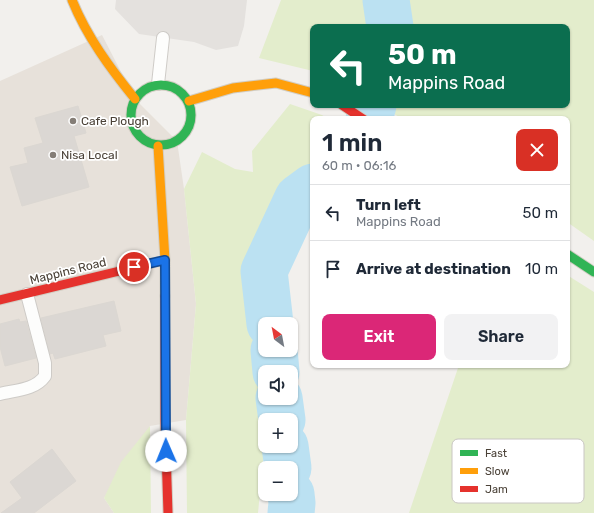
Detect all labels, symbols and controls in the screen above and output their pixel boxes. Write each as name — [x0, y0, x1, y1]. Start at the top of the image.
text: 50 m — [388, 38, 457, 71]
icon: left — [322, 40, 374, 92]
text: Mappins Road — [388, 72, 505, 94]
place label: Cafe Plough — [81, 114, 149, 128]
marker: Cafe Plough — [68, 116, 78, 126]
text: 1 min — [322, 129, 382, 157]
button: close — [516, 129, 558, 171]
place label: Nisa Local — [61, 148, 118, 162]
marker: Nisa Local — [48, 150, 58, 160]
text: 60 m · 06:16 — [322, 158, 396, 173]
text: Turn left — [356, 196, 421, 214]
icon: left — [322, 202, 344, 224]
text: 50 m — [523, 204, 558, 222]
text: Mappins Road — [356, 214, 441, 229]
pin — [117, 250, 151, 284]
street label: Mappins Road — [28, 255, 108, 287]
icon: arrive — [123, 256, 145, 278]
icon: arrive — [322, 258, 344, 280]
text: Arrive at destination — [356, 260, 511, 278]
text: 10 m — [525, 260, 558, 278]
button: Exit — [322, 314, 436, 360]
button: Share — [444, 314, 558, 360]
north arrow — [258, 317, 298, 357]
map controls — [258, 317, 298, 501]
button: sound — [258, 365, 298, 405]
button: + — [258, 413, 298, 453]
position arrow — [145, 430, 187, 472]
legend — [452, 439, 584, 503]
text: Fast — [485, 447, 508, 460]
button: − — [258, 461, 298, 501]
text: Slow — [485, 465, 510, 478]
text: Jam — [485, 483, 508, 496]

